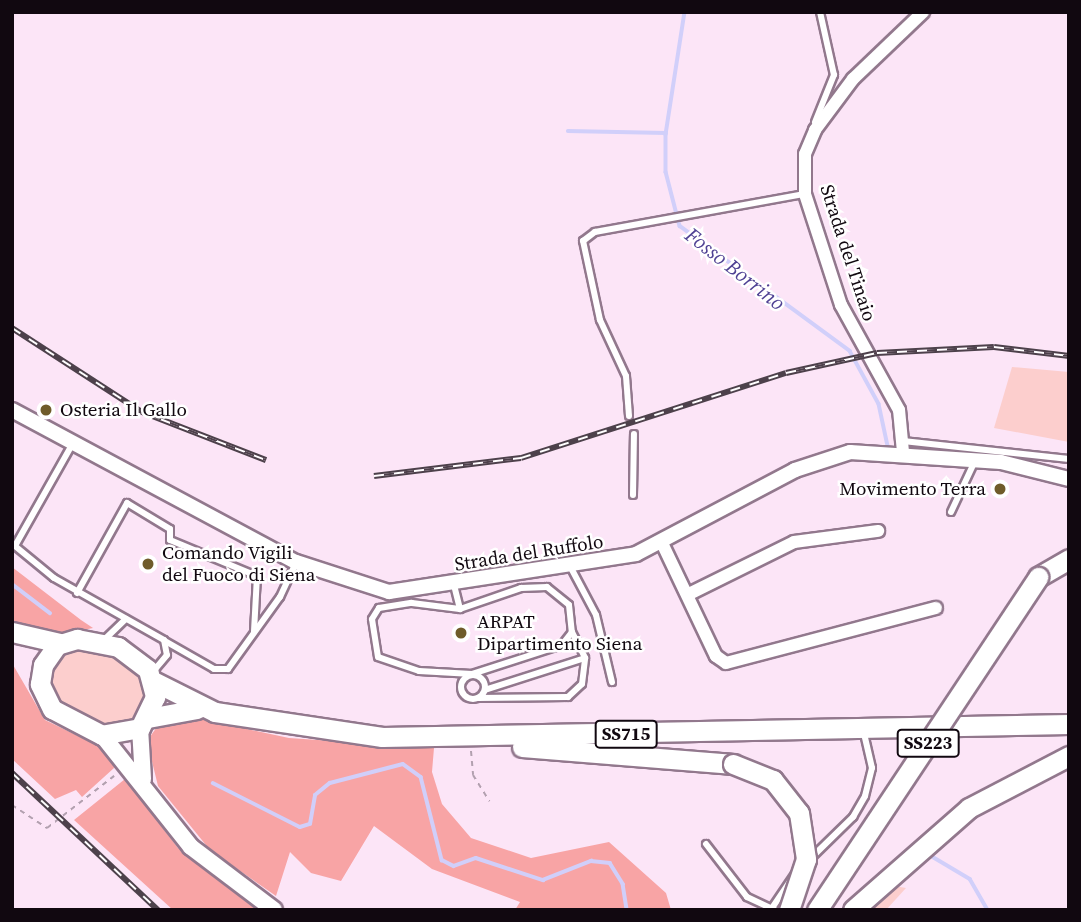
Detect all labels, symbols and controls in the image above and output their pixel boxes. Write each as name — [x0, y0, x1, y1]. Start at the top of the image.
street label: Strada del Tinaio — [815, 182, 881, 324]
water label: Fosso Borrino — [680, 222, 790, 316]
place label: Osteria Il Gallo — [60, 399, 187, 421]
marker: Osteria Il Gallo — [38, 402, 54, 418]
place label: Movimento Terra — [839, 478, 986, 500]
marker: Movimento Terra — [992, 481, 1008, 497]
street label: Strada del Ruffolo — [453, 530, 605, 576]
place label: Comando Vigili del Fuoco di Siena — [162, 542, 316, 586]
marker: Comando Vigili del Fuoco di Siena — [140, 556, 156, 572]
place label: ARPAT Dipartimento Siena — [477, 611, 642, 655]
marker: ARPAT Dipartimento Siena — [451, 623, 471, 643]
road number: SS715 — [594, 720, 658, 748]
road number: SS223 — [897, 728, 960, 758]

